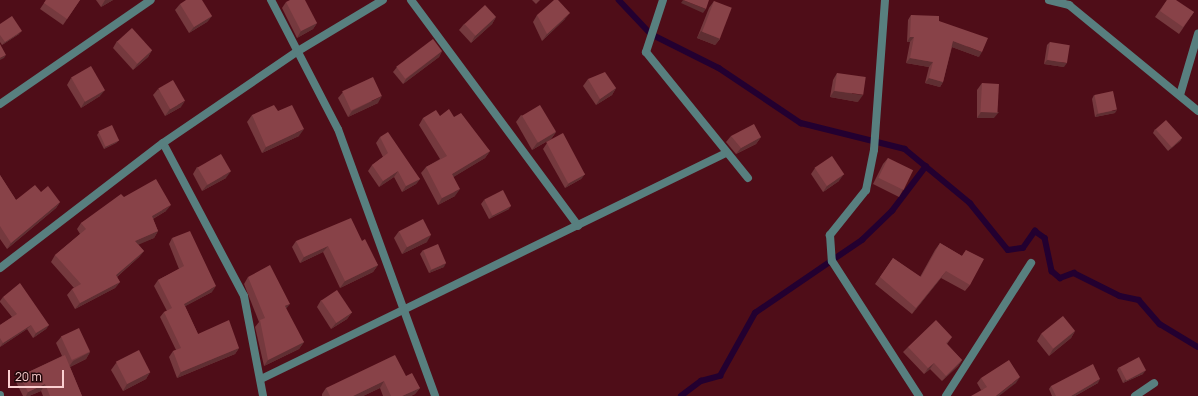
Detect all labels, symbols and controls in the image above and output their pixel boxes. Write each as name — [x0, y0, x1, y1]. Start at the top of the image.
scale bar — [10, 362, 66, 388]
text: 20 m — [15, 368, 42, 385]

